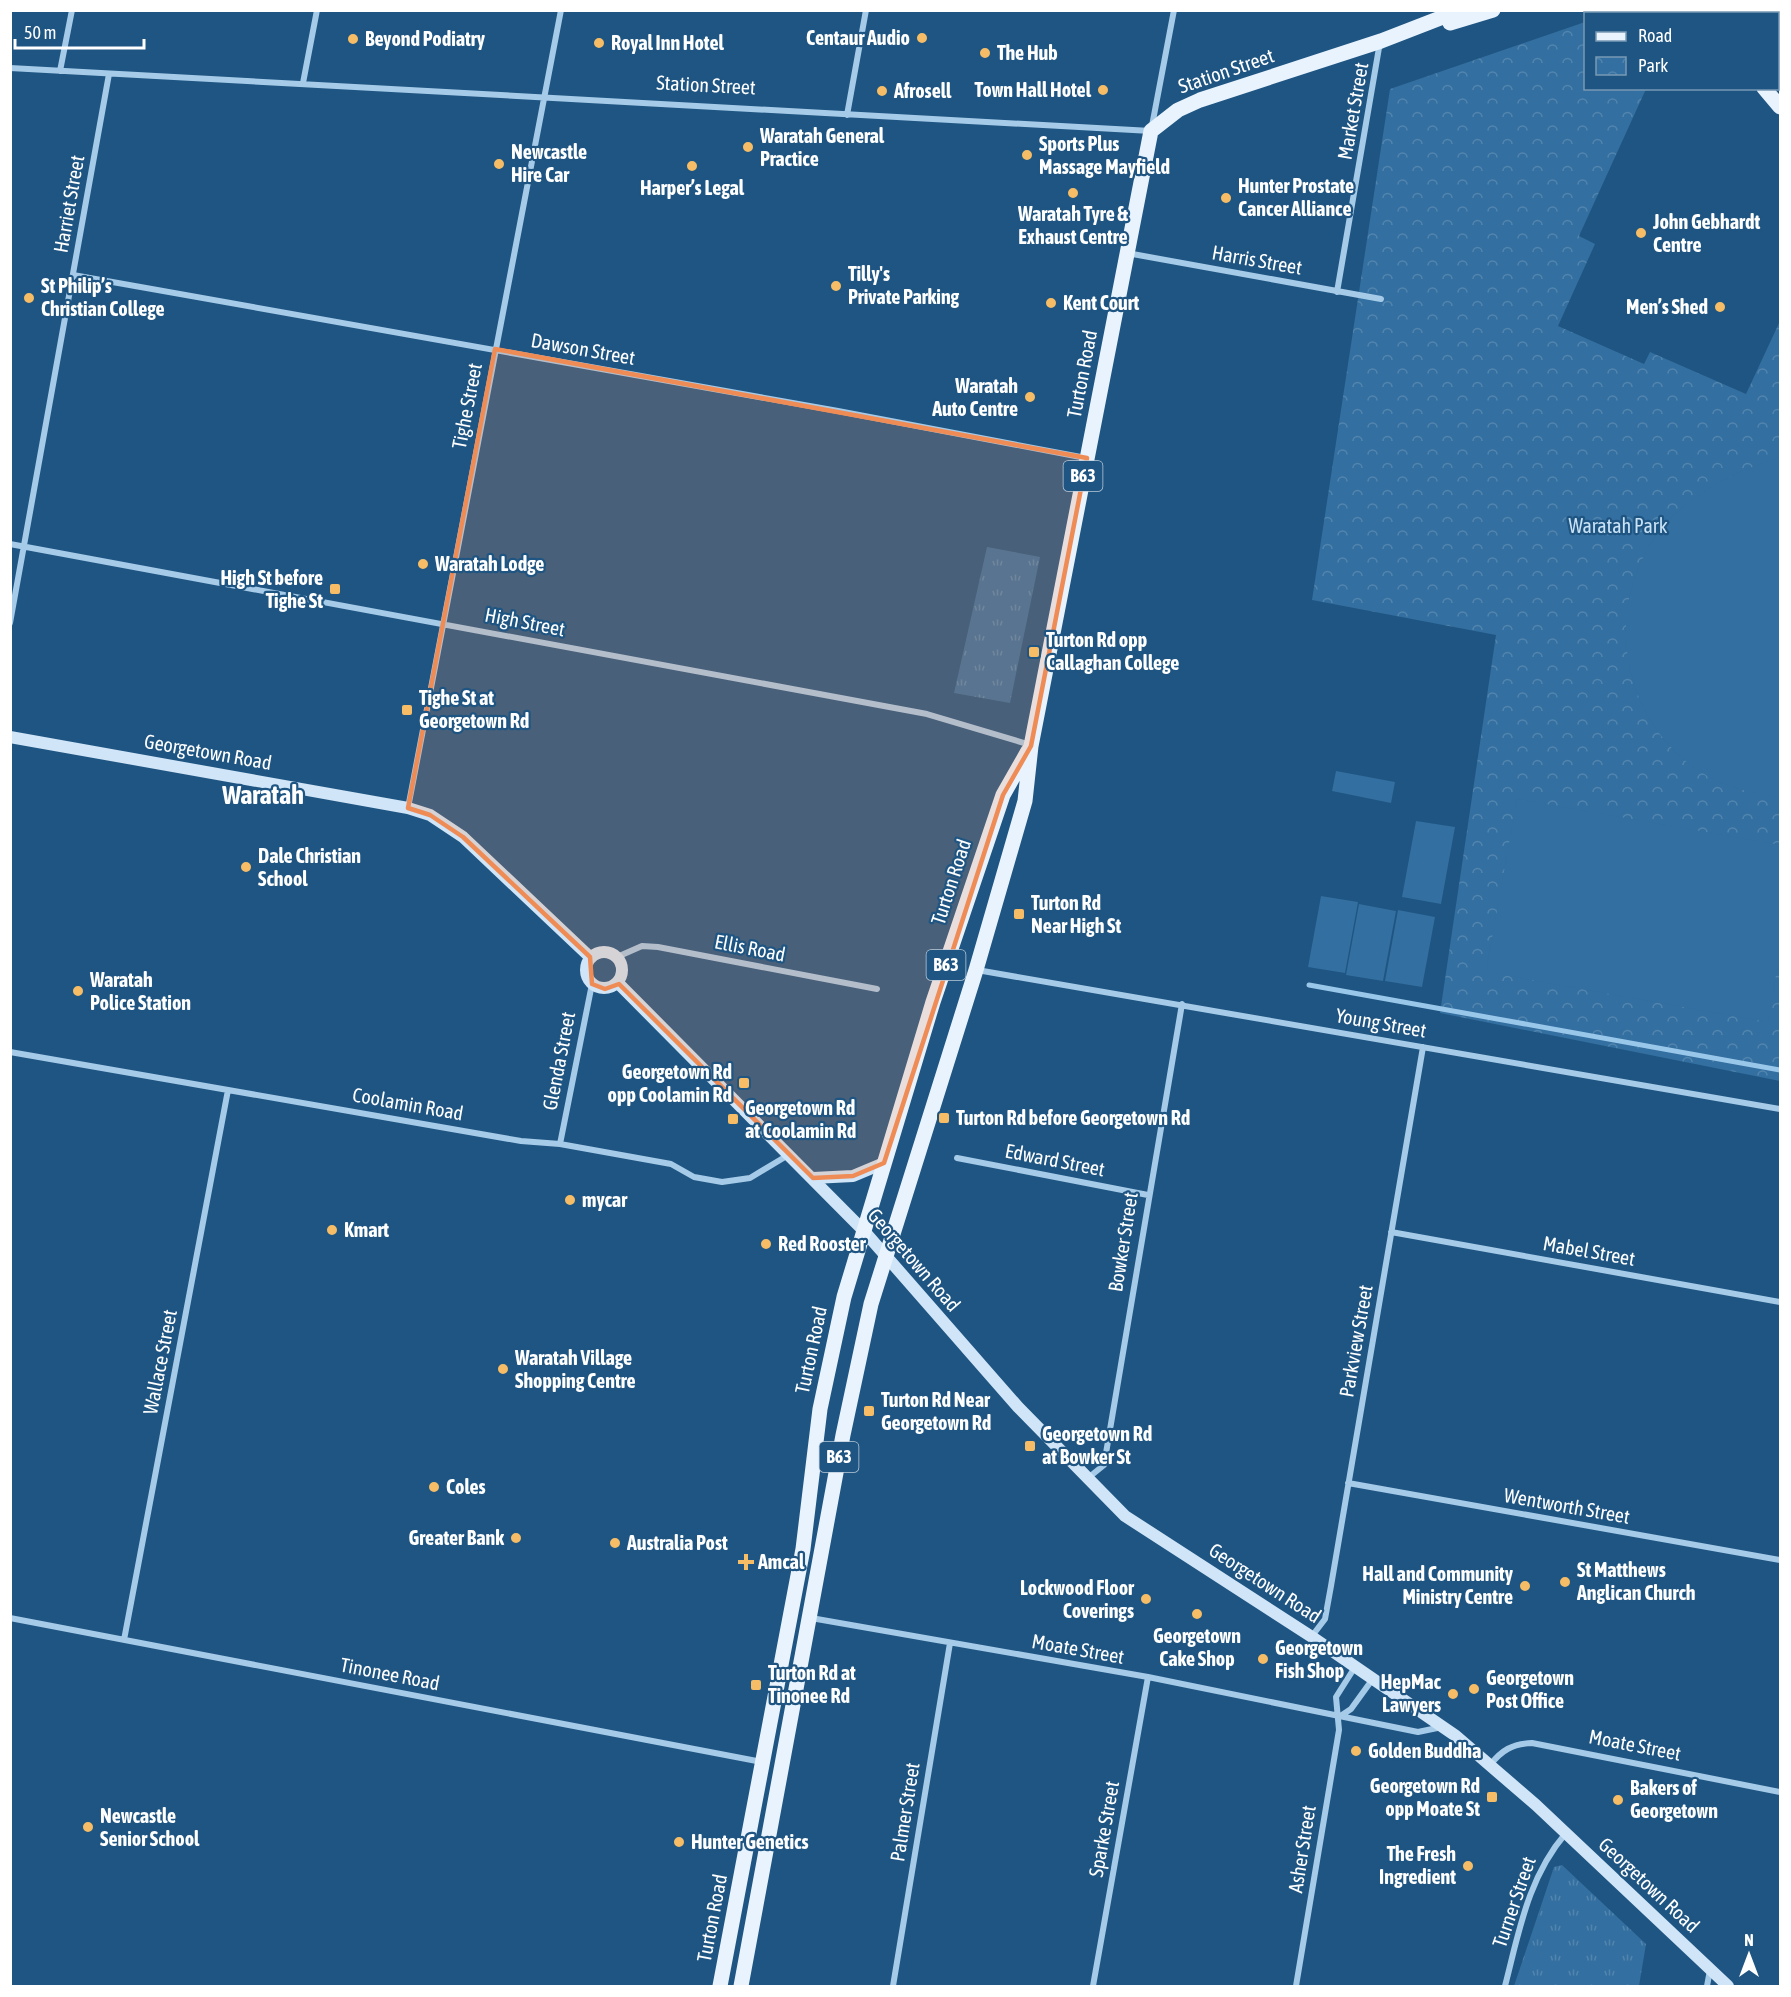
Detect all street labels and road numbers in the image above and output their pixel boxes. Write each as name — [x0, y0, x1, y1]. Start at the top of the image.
street label: Station Street — [1175, 43, 1277, 98]
street label: Market Street — [1333, 60, 1372, 161]
street label: Station Street — [656, 70, 757, 99]
street label: Harriet Street — [49, 153, 88, 255]
street label: Harris Street — [1210, 240, 1304, 279]
street label: Dawson Street — [529, 328, 637, 369]
street label: Turton Road — [1062, 328, 1101, 420]
street label: Tighe Street — [447, 361, 486, 451]
road number: B63 — [1064, 461, 1102, 491]
street label: High Street — [483, 602, 567, 641]
street label: Georgetown Road — [143, 729, 274, 774]
street label: Turton Road — [926, 836, 975, 928]
street label: Ellis Road — [713, 929, 787, 966]
road number: B63 — [926, 950, 966, 980]
street label: Young Street — [1334, 1003, 1428, 1042]
street label: Glenda Street — [538, 1009, 579, 1112]
street label: Coolamin Road — [351, 1082, 465, 1125]
street label: Edward Street — [1003, 1139, 1107, 1180]
street label: Bowker Street — [1103, 1190, 1142, 1293]
street label: Georgetown Road — [863, 1203, 965, 1316]
street label: Mabel Street — [1541, 1231, 1637, 1270]
street label: Parkview Street — [1334, 1283, 1377, 1399]
street label: Turton Road — [790, 1304, 831, 1396]
street label: Wallace Street — [138, 1307, 181, 1416]
road number: B63 — [820, 1442, 858, 1472]
street label: Wentworth Street — [1502, 1483, 1632, 1528]
street label: Georgetown Road — [1205, 1538, 1326, 1627]
street label: Moate Street — [1030, 1629, 1126, 1668]
street label: Tinonee Road — [338, 1653, 442, 1694]
street label: Moate Street — [1587, 1724, 1683, 1765]
street label: Palmer Street — [885, 1761, 924, 1863]
street label: Sparke Street — [1084, 1779, 1123, 1879]
street label: Asher Street — [1283, 1803, 1320, 1894]
street label: Georgetown Road — [1594, 1832, 1704, 1937]
street label: Turner Street — [1487, 1853, 1540, 1950]
street label: Turton Road — [692, 1872, 731, 1964]

